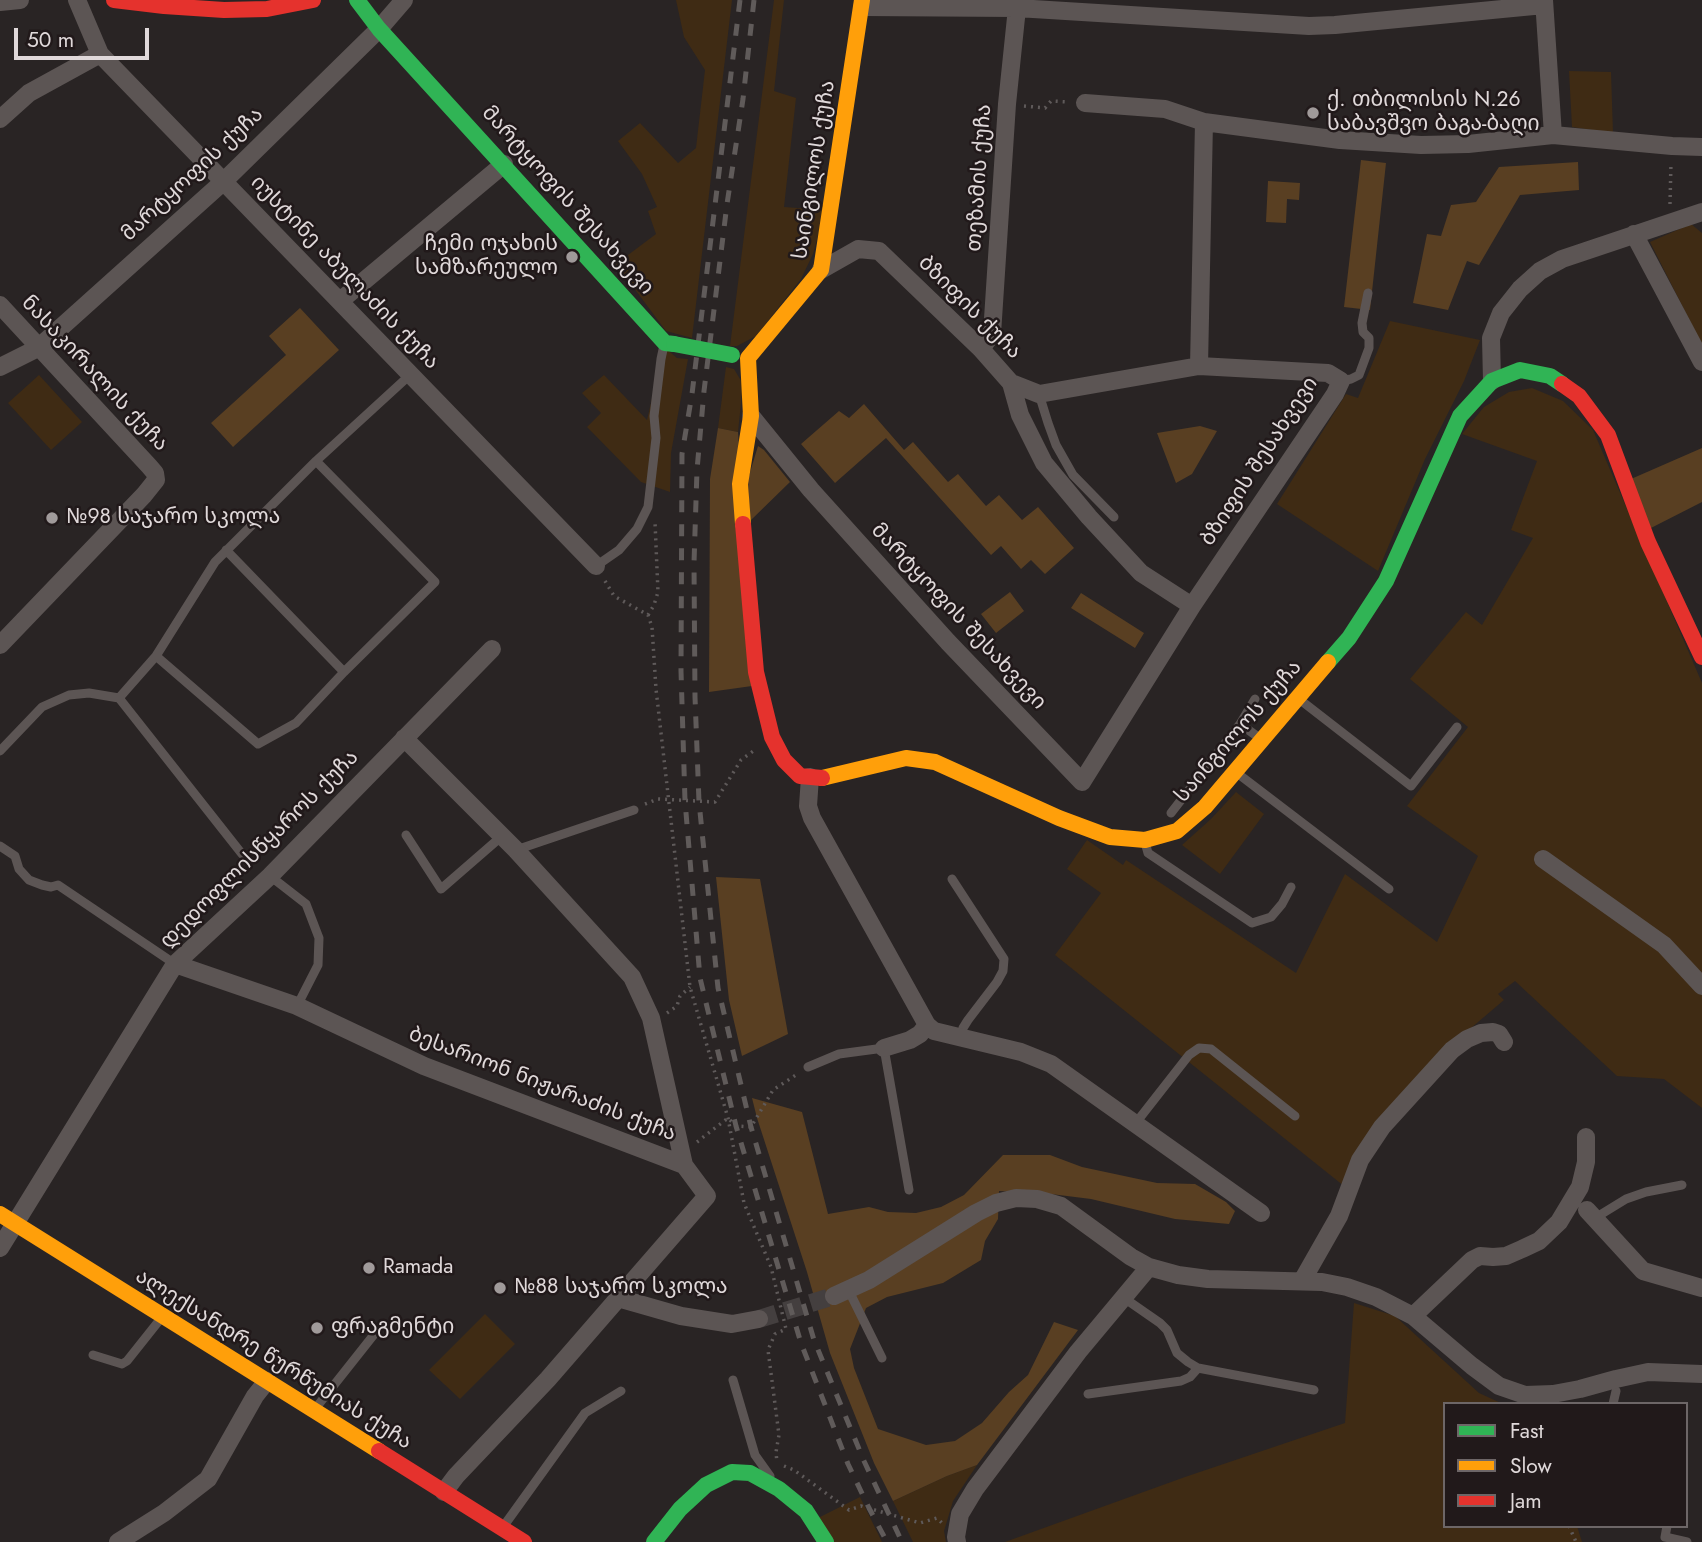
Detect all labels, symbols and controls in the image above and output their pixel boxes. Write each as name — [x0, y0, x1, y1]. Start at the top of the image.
scale bar — [18, 14, 152, 58]
text: 50 m — [27, 25, 74, 55]
street label: საინგილოს ქუჩა — [788, 79, 842, 261]
place label: ქ. თბილისის N.26 საბავშვო ბაგა-ბაღი — [1327, 88, 1540, 138]
street label: მარტყოფის შესახვევი — [476, 101, 658, 301]
street label: მარტყოფის ქუჩა — [117, 103, 269, 247]
street label: თეზამის ქუჩა — [962, 103, 998, 253]
marker: ქ. თბილისის N.26 საბავშვო ბაგა-ბაღი — [1305, 105, 1321, 121]
street label: იუსტინე აბულაძის ქუჩა — [245, 171, 443, 375]
place label: ჩემი ოჯახის სამზარეულო — [415, 232, 558, 282]
marker: ჩემი ოჯახის სამზარეულო — [564, 249, 580, 265]
street label: ბზიფის ქუჩა — [912, 251, 1026, 365]
street label: ნასაკირალის ქუჩა — [15, 291, 173, 457]
street label: ბზიფის შესახვევი — [1196, 373, 1324, 551]
place label: №98 საჯარო სკოლა — [66, 505, 280, 531]
marker: №98 საჯარო სკოლა — [44, 510, 60, 526]
street label: მარტყოფის შესახვევი — [865, 519, 1051, 715]
street label: საინგილოს ქუჩა — [1170, 656, 1308, 808]
street label: დედოფლისწყაროს ქუჩა — [156, 746, 364, 954]
street label: ბესარიონ ნიჟარაძის ქუჩა — [405, 1022, 679, 1148]
place label: Ramada — [383, 1255, 453, 1281]
marker: Ramada — [361, 1260, 377, 1276]
street label: ალექსანდრე წურწუმიას ქუჩა — [130, 1264, 416, 1456]
place label: №88 საჯარო სკოლა — [514, 1275, 728, 1301]
marker: №88 საჯარო სკოლა — [492, 1280, 508, 1296]
place label: ფრაგმენტი — [331, 1315, 454, 1341]
marker: ფრაგმენტი — [309, 1320, 325, 1336]
legend — [1443, 1402, 1688, 1528]
text: Fast — [1510, 1416, 1543, 1446]
text: Slow — [1510, 1451, 1552, 1481]
text: Jam — [1510, 1486, 1542, 1516]

